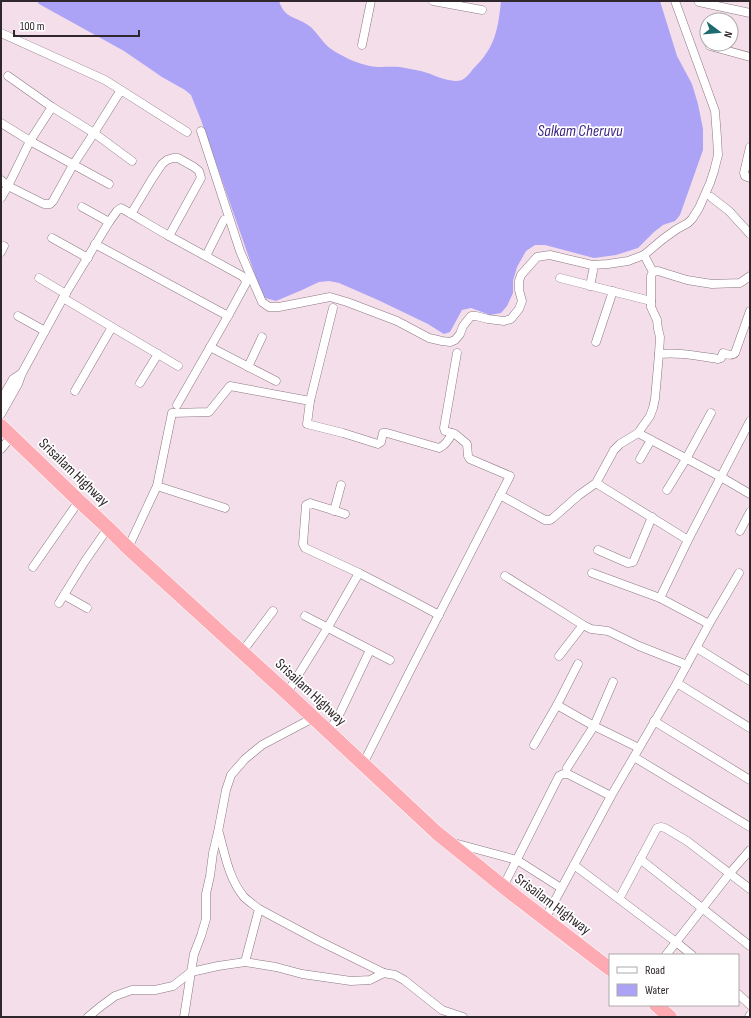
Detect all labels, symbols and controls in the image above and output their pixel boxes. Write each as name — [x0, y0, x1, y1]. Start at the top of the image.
scale bar — [14, 12, 139, 38]
north arrow — [699, 12, 739, 52]
text: 100 m — [20, 19, 45, 34]
text: N — [721, 30, 735, 39]
water label: Salkam Cheruvu — [537, 122, 623, 141]
street label: Srisailam Highway — [35, 434, 113, 511]
street label: Srisailam Highway — [271, 655, 350, 730]
street label: Srisailam Highway — [511, 870, 595, 939]
legend — [609, 954, 739, 1006]
text: Road — [645, 963, 665, 978]
text: Water — [645, 983, 669, 998]

